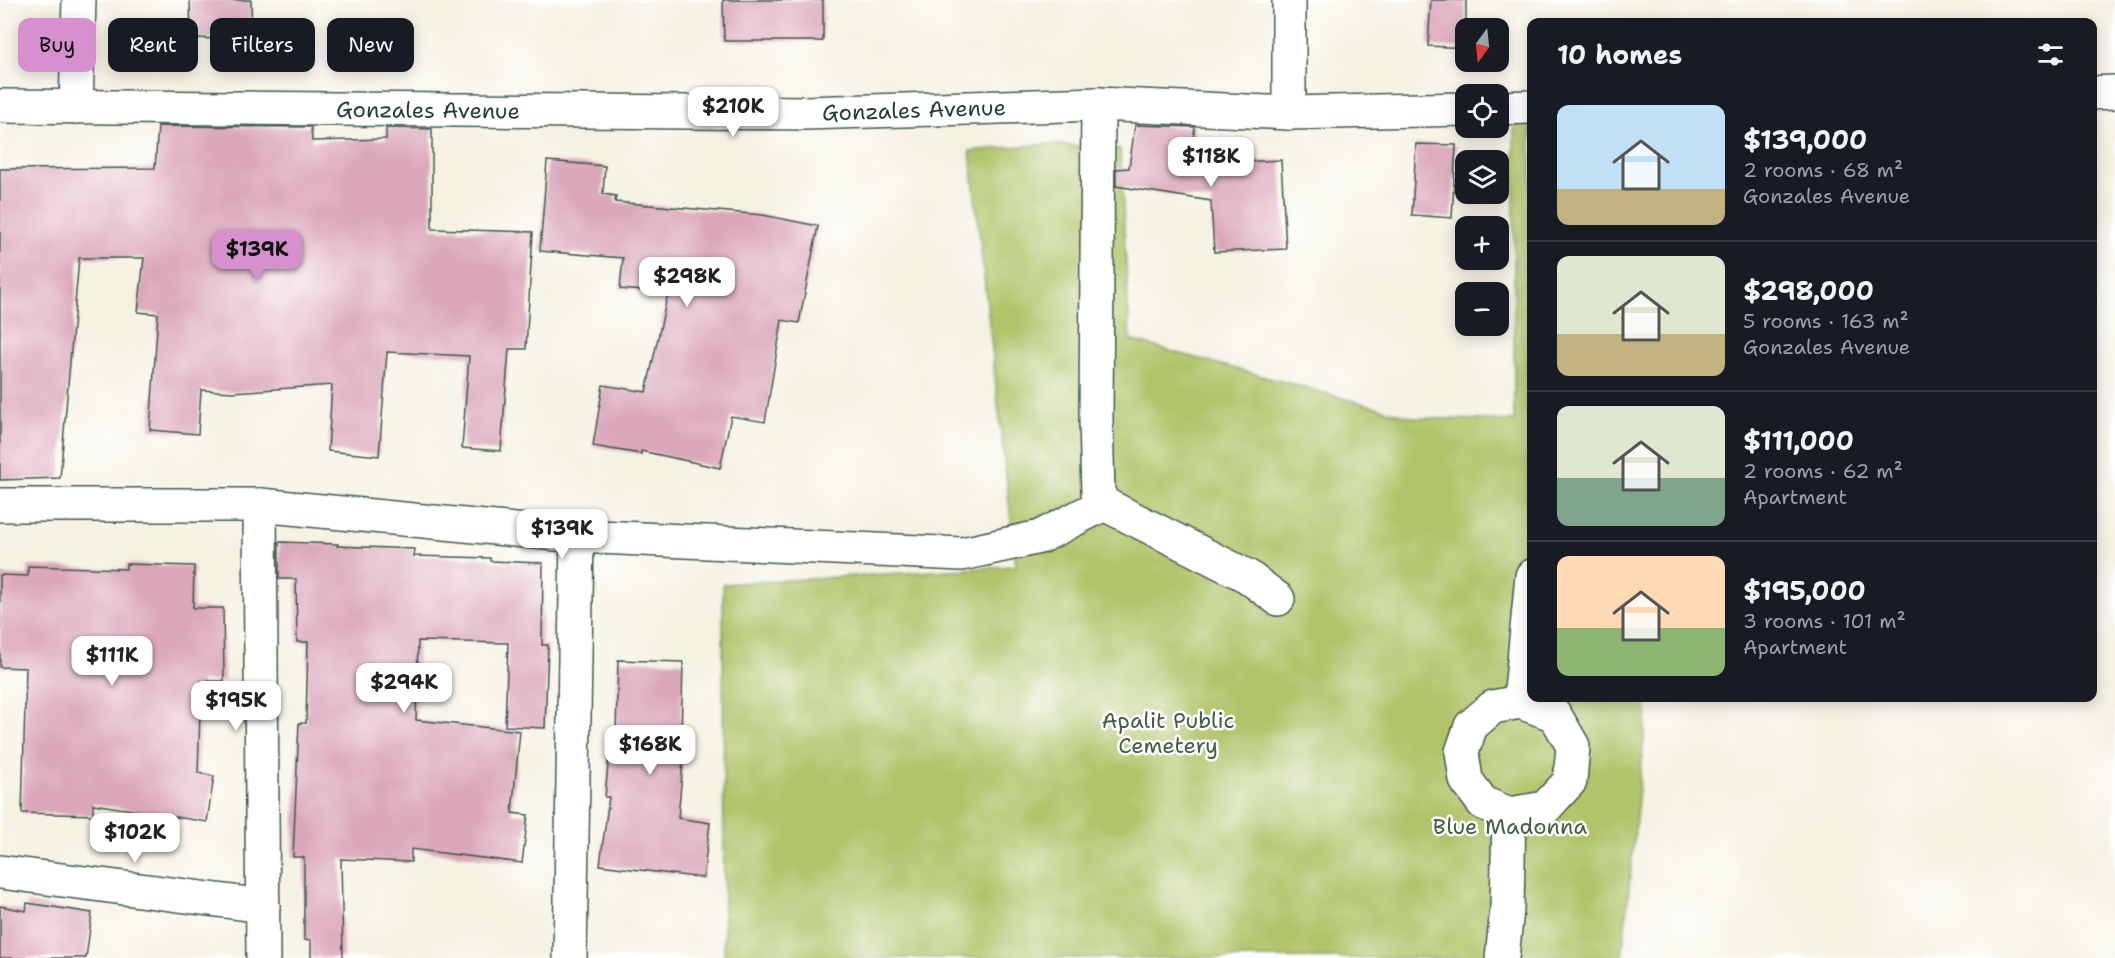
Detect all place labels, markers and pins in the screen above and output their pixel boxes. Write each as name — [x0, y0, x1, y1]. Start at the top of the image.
pin: $210K — [691, 87, 775, 138]
pin: $118K — [1169, 137, 1253, 188]
pin: $139K — [215, 230, 299, 281]
pin: $298K — [645, 257, 729, 308]
pin: $139K — [520, 509, 604, 560]
pin: $111K — [70, 636, 154, 687]
pin: $294K — [362, 663, 446, 714]
pin: $195K — [194, 681, 278, 732]
pin: $168K — [608, 725, 692, 776]
pin: $102K — [93, 813, 177, 864]

